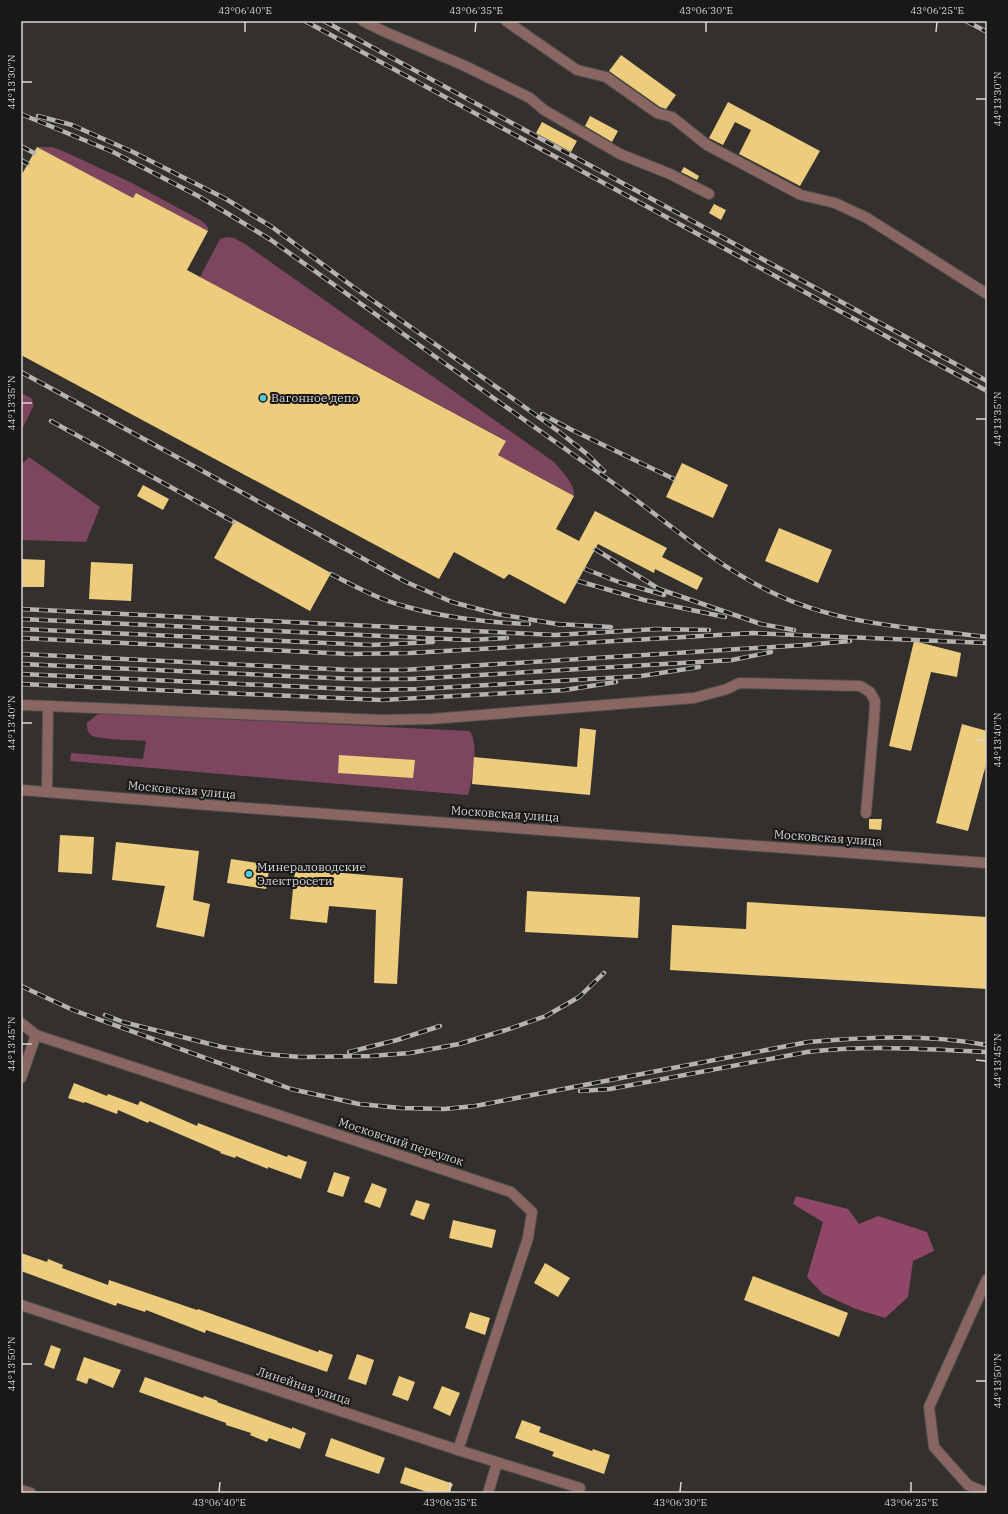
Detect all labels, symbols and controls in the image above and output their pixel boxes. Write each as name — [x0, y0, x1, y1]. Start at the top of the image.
text: 43°06'40"E — [218, 4, 272, 17]
text: 43°06'35"E — [449, 4, 503, 17]
text: 43°06'30"E — [679, 4, 733, 17]
text: 43°06'25"E — [910, 4, 964, 17]
text: 44°13'30"N — [5, 54, 18, 110]
text: 44°13'30"N — [991, 71, 1004, 127]
text: 44°13'35"N — [5, 375, 18, 431]
place label: Вагонное депо — [271, 390, 359, 405]
text: 44°13'35"N — [991, 391, 1004, 447]
marker: Вагонное депо — [258, 393, 268, 403]
text: 44°13'40"N — [5, 695, 18, 751]
text: 44°13'40"N — [991, 712, 1004, 768]
street label: Московская улица — [127, 777, 237, 802]
street label: Московская улица — [450, 802, 560, 825]
street label: Московская улица — [773, 826, 883, 849]
place label: Минераловодские Электросети — [257, 859, 366, 888]
marker: Минераловодские Электросети — [244, 869, 254, 879]
text: 44°13'45"N — [5, 1016, 18, 1072]
text: 44°13'45"N — [991, 1033, 1004, 1089]
street label: Московский переулок — [337, 1114, 466, 1169]
text: 44°13'50"N — [5, 1336, 18, 1392]
text: 44°13'50"N — [991, 1353, 1004, 1409]
street label: Линейная улица — [255, 1363, 354, 1408]
text: 43°06'40"E — [192, 1496, 246, 1509]
text: 43°06'35"E — [423, 1496, 477, 1509]
text: 43°06'30"E — [653, 1496, 707, 1509]
text: 43°06'25"E — [884, 1496, 938, 1509]

